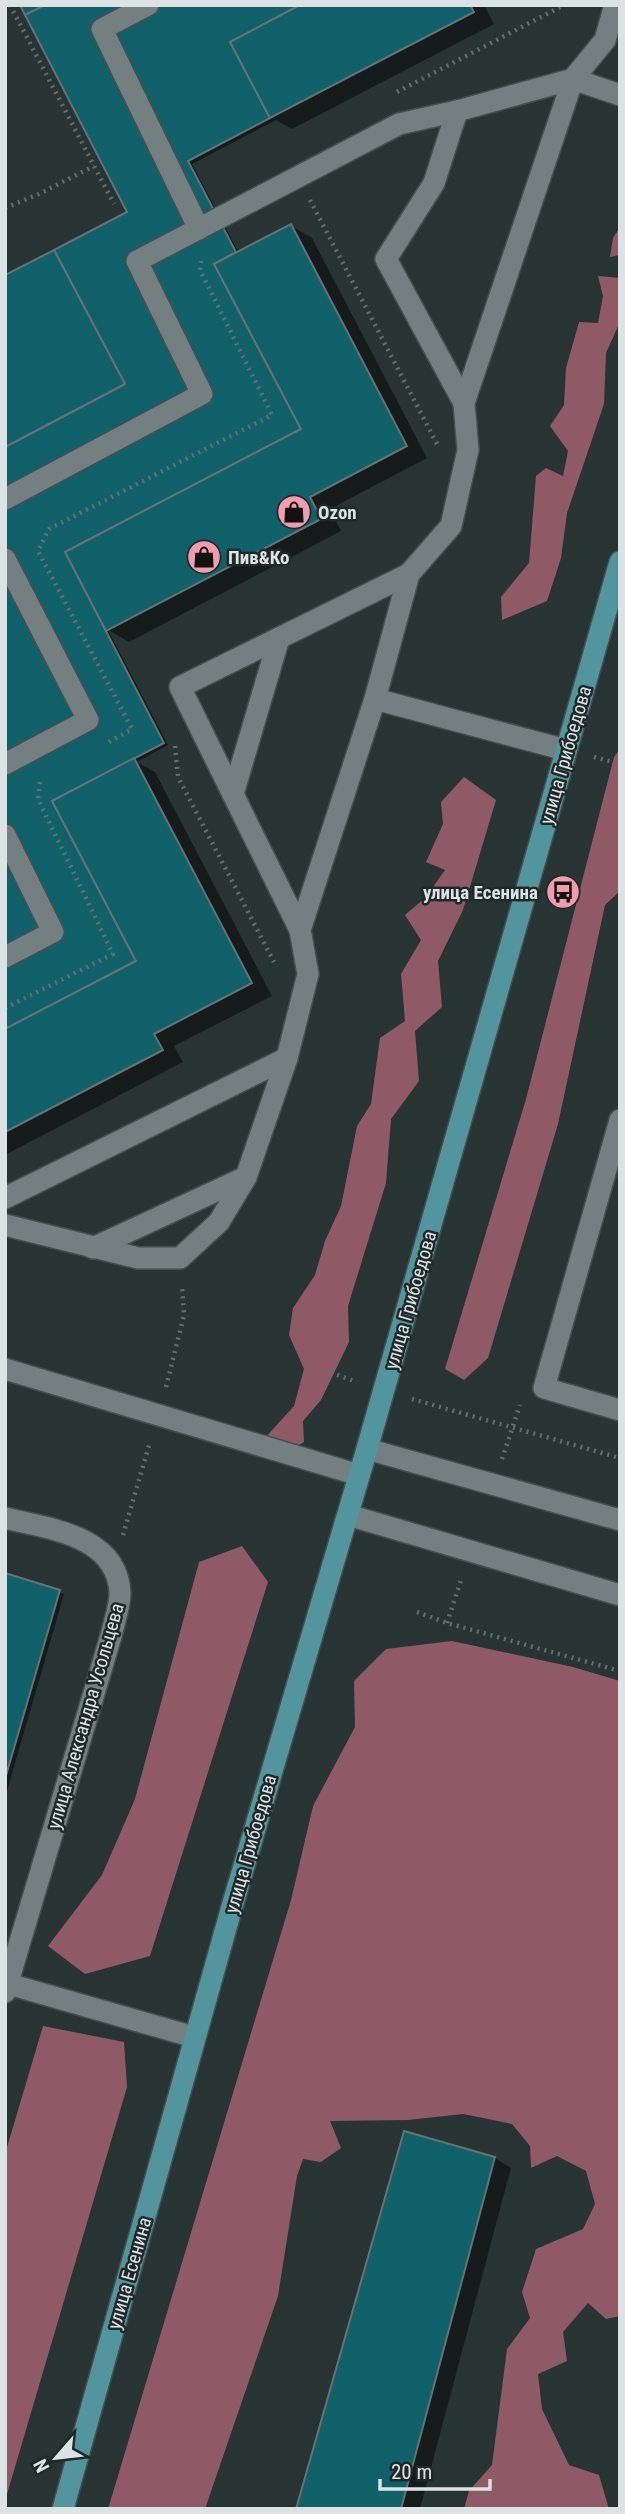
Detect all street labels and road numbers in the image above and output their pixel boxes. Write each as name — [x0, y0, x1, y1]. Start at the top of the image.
street label: улица Грибоедова — [535, 683, 596, 827]
street label: улица Грибоедова — [380, 1228, 441, 1372]
street label: улица Александра Усольцева — [42, 1601, 129, 1832]
street label: улица Грибоедова — [220, 1772, 281, 1916]
street label: улица Есенина — [103, 2215, 156, 2332]

